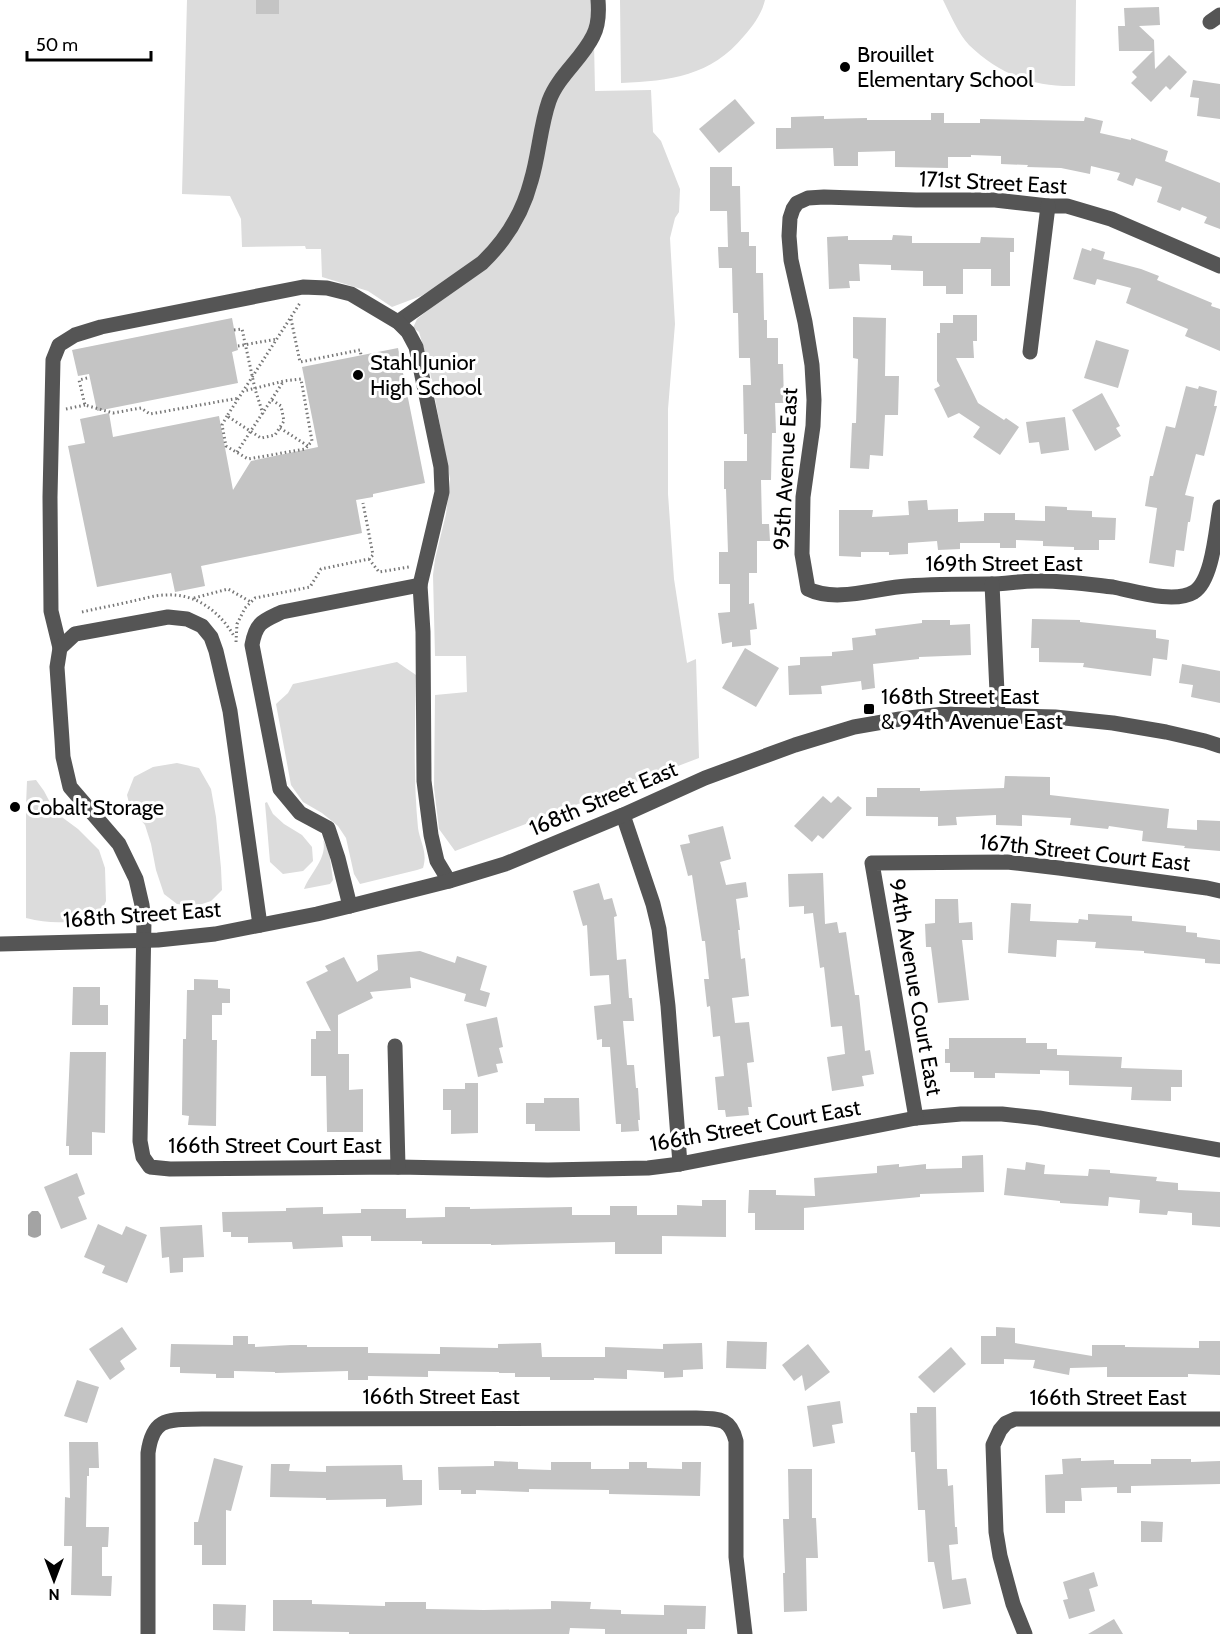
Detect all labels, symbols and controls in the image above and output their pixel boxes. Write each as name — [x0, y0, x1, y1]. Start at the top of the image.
scale bar — [27, 24, 152, 62]
text: 50 m — [36, 34, 78, 56]
place label: Brouillet Elementary School — [857, 41, 1034, 93]
marker: Brouillet Elementary School — [838, 60, 852, 74]
street label: 171st Street East — [919, 165, 1068, 200]
place label: Stahl Junior High School — [370, 349, 483, 401]
marker: Stahl Junior High School — [351, 368, 365, 382]
street label: 95th Avenue East — [768, 387, 803, 551]
street label: 169th Street East — [925, 550, 1083, 577]
place label: 168th Street East & 94th Avenue East — [881, 683, 1063, 735]
marker: 168th Street East & 94th Avenue East — [862, 702, 876, 716]
street label: 168th Street East — [525, 755, 682, 842]
place label: Cobalt Storage — [27, 794, 164, 821]
marker: Cobalt Storage — [8, 800, 22, 814]
street label: 167th Street Court East — [978, 828, 1192, 877]
street label: 94th Avenue Court East — [883, 877, 948, 1098]
street label: 168th Street East — [62, 895, 222, 933]
street label: 166th Street Court East — [648, 1094, 863, 1157]
street label: 166th Street Court East — [168, 1132, 382, 1159]
street label: 166th Street East — [362, 1383, 520, 1410]
street label: 166th Street East — [1029, 1384, 1187, 1411]
north arrow — [24, 1550, 84, 1610]
text: N — [48, 1585, 60, 1604]

